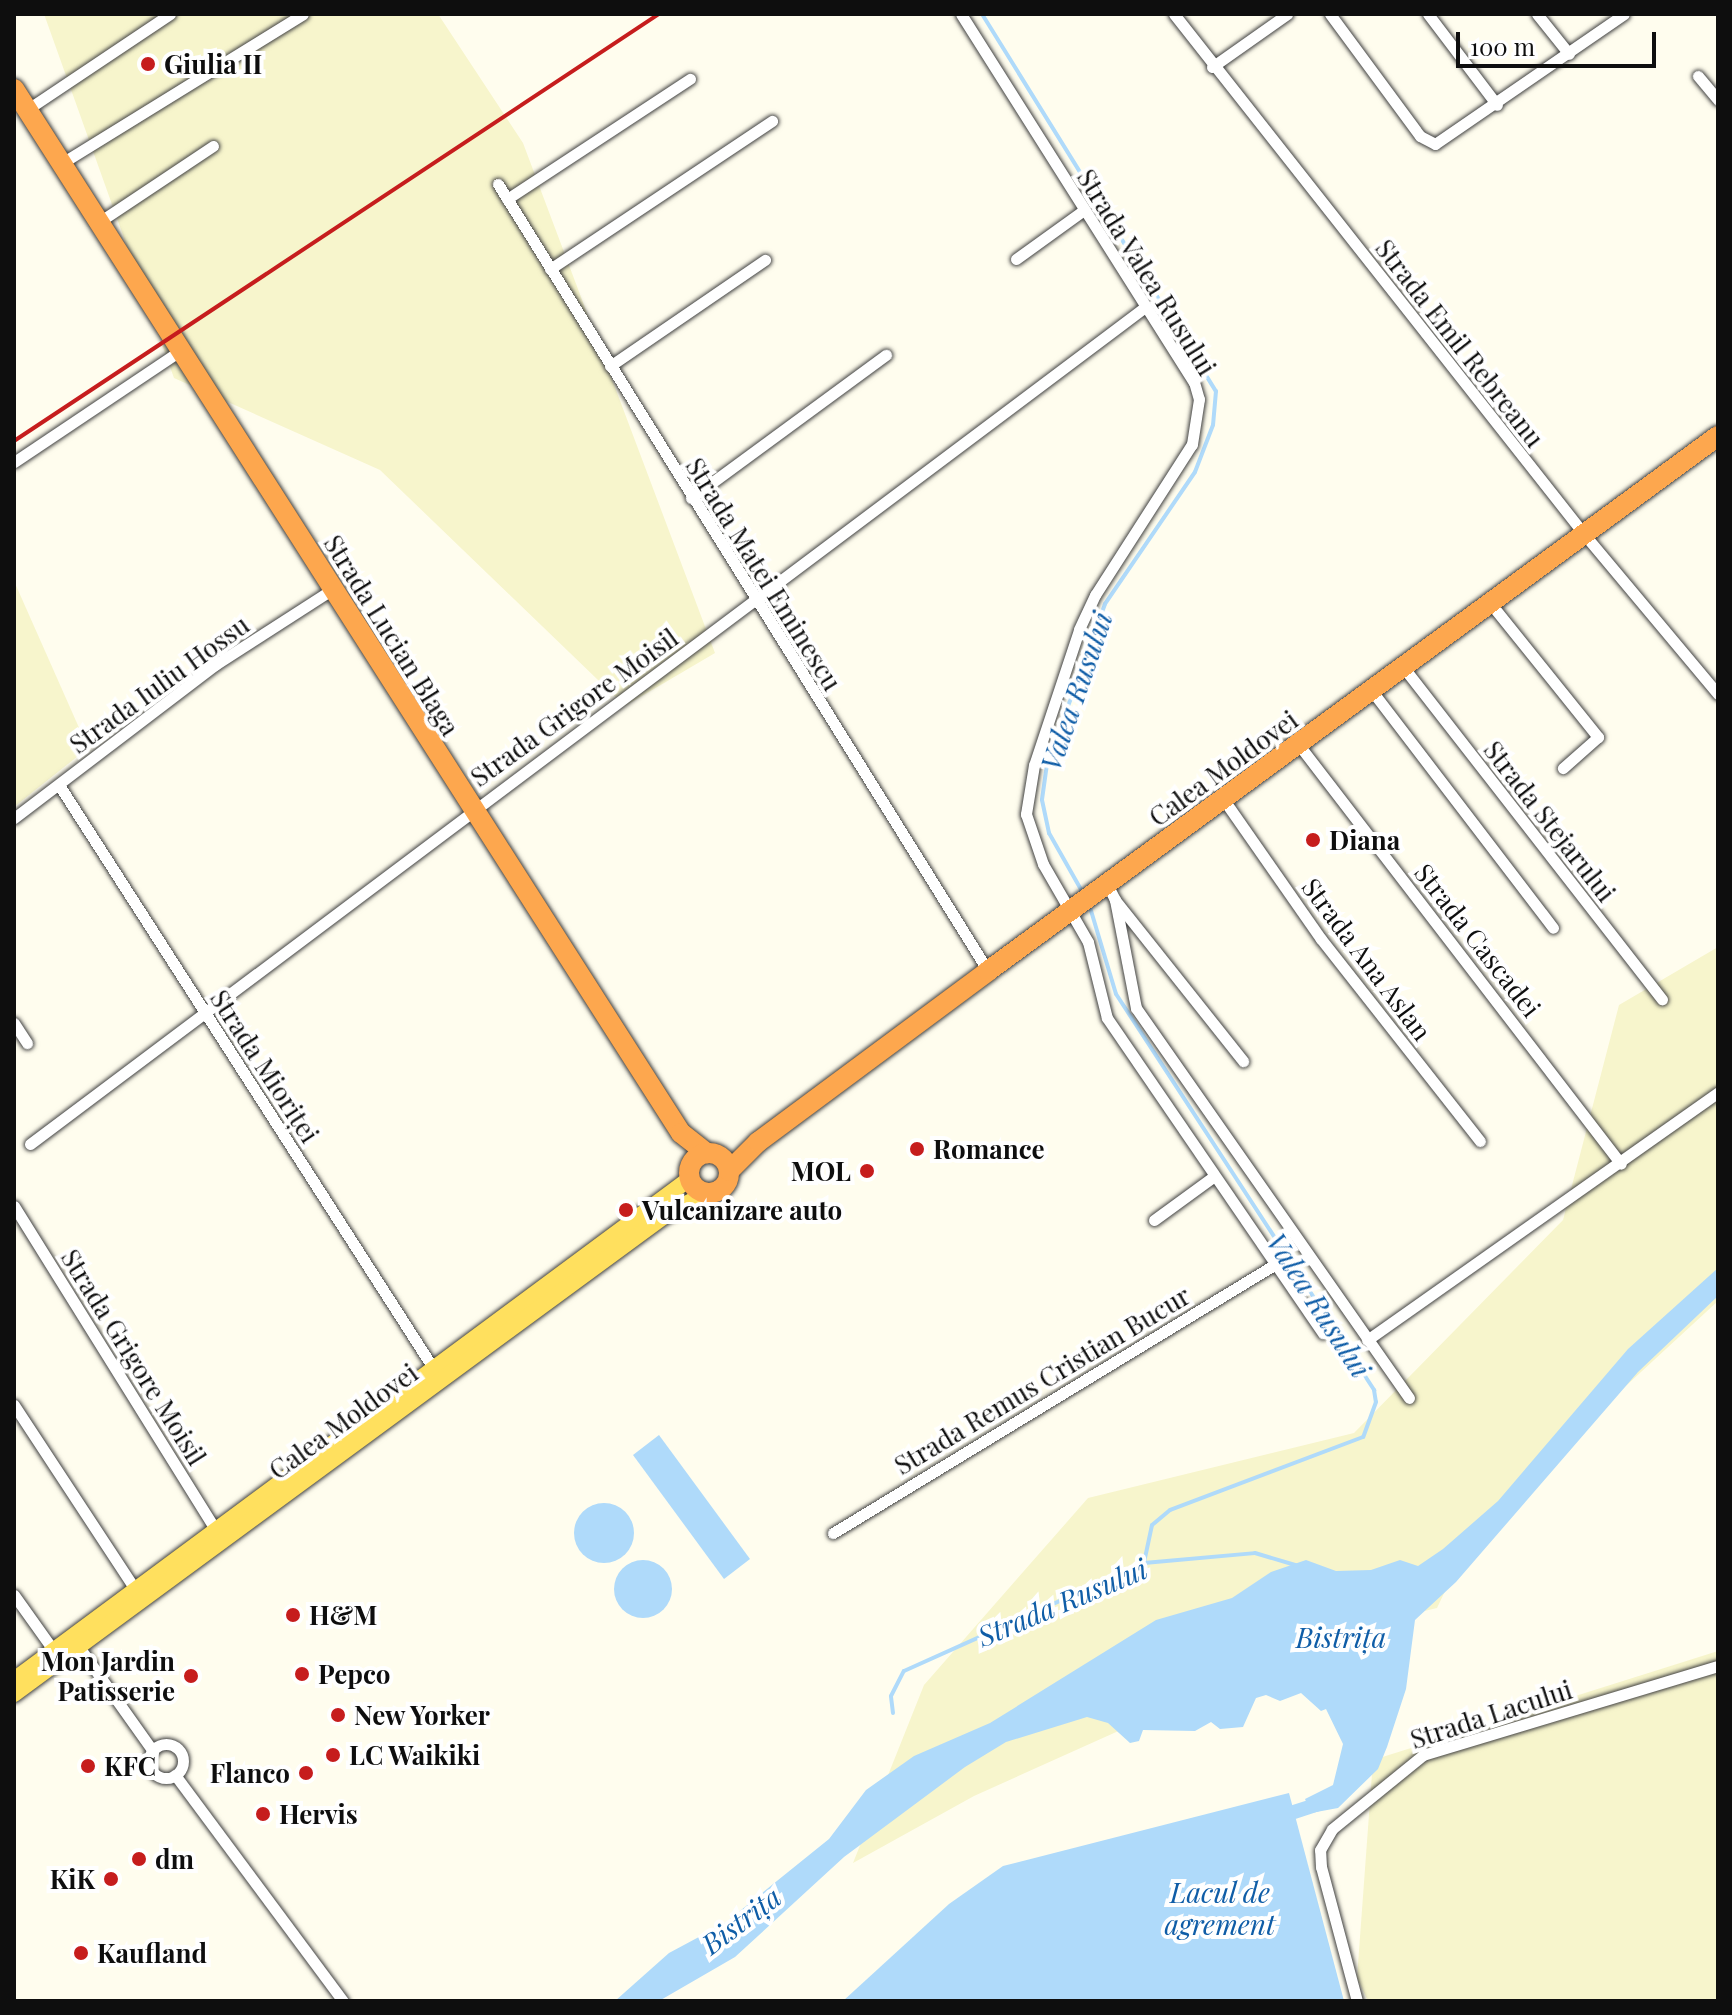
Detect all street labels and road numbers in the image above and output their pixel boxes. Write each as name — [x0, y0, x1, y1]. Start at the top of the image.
street label: Strada Valea Rusului — [1071, 163, 1223, 381]
street label: Strada Emil Rebreanu — [1369, 233, 1551, 453]
street label: Strada Matei Eminescu — [680, 452, 848, 696]
street label: Strada Lucian Blaga — [318, 529, 466, 741]
street label: Strada Iuliu Hossu — [63, 608, 255, 760]
street label: Strada Grigore Moisil — [464, 621, 684, 793]
street label: Calea Moldovei — [1142, 704, 1304, 832]
street label: Strada Stejarului — [1478, 734, 1622, 908]
street label: Strada Cascadei — [1408, 857, 1548, 1023]
street label: Strada Ana Aslan — [1295, 871, 1439, 1047]
street label: Strada Mioriței — [204, 984, 326, 1148]
street label: Strada Grigore Moisil — [55, 1243, 213, 1471]
street label: Strada Remus Cristian Bucur — [888, 1279, 1196, 1481]
street label: Calea Moldovei — [262, 1357, 424, 1485]
street label: Strada Lacului — [1406, 1673, 1576, 1755]

